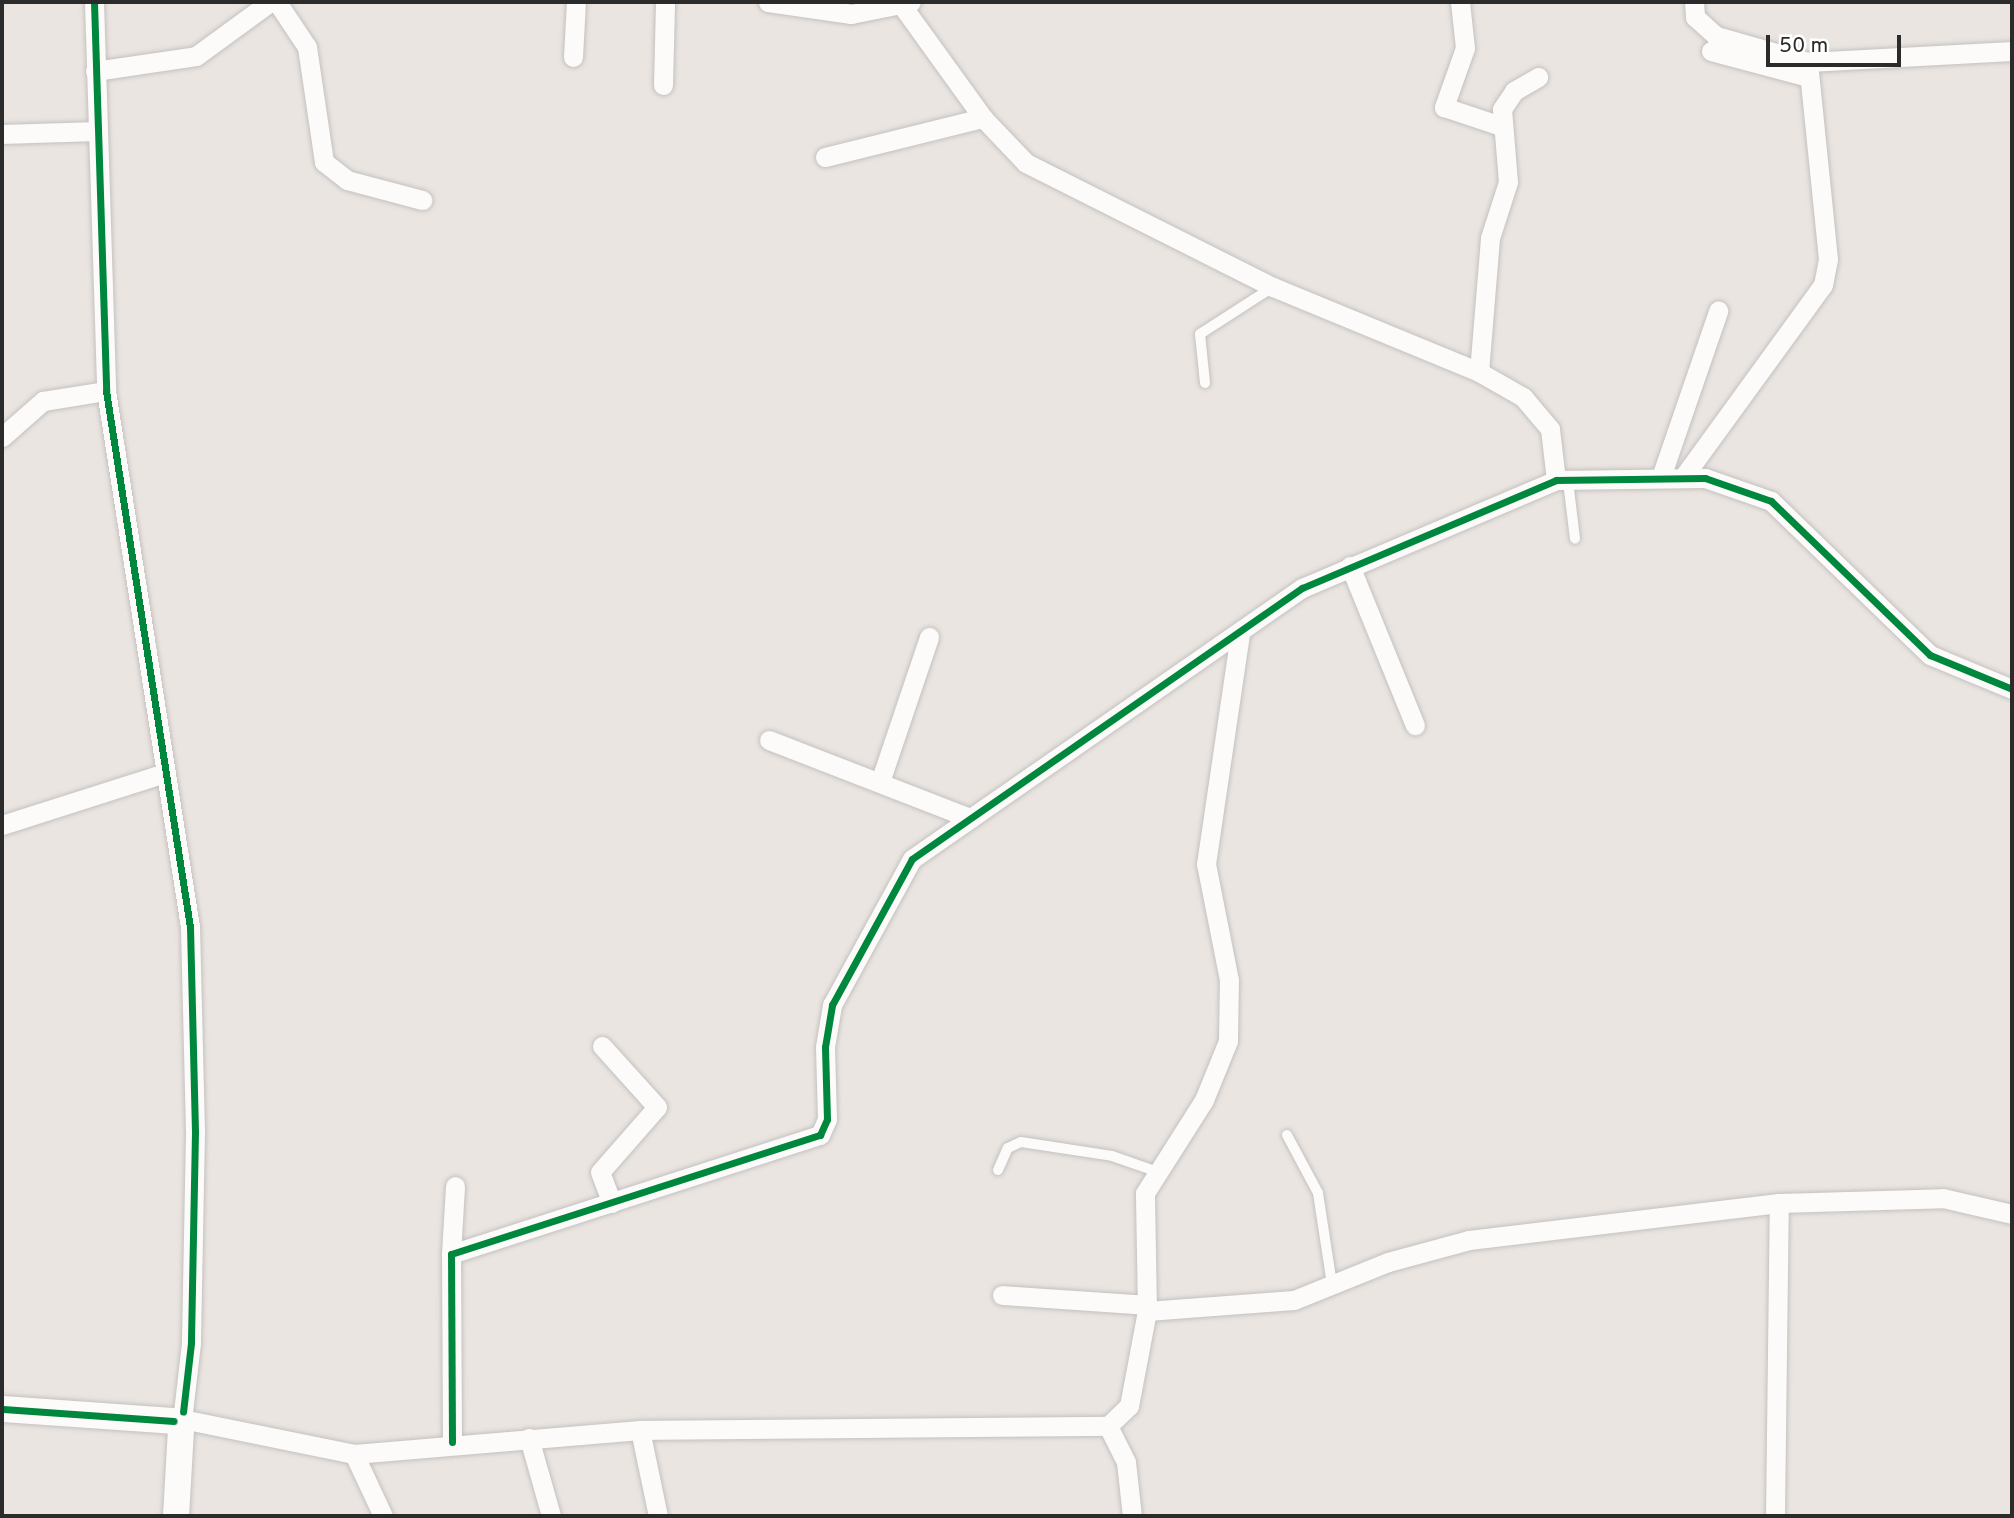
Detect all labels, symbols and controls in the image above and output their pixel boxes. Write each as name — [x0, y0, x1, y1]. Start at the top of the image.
scale bar — [1769, 21, 1904, 65]
text: 50 m — [1779, 33, 1828, 60]

